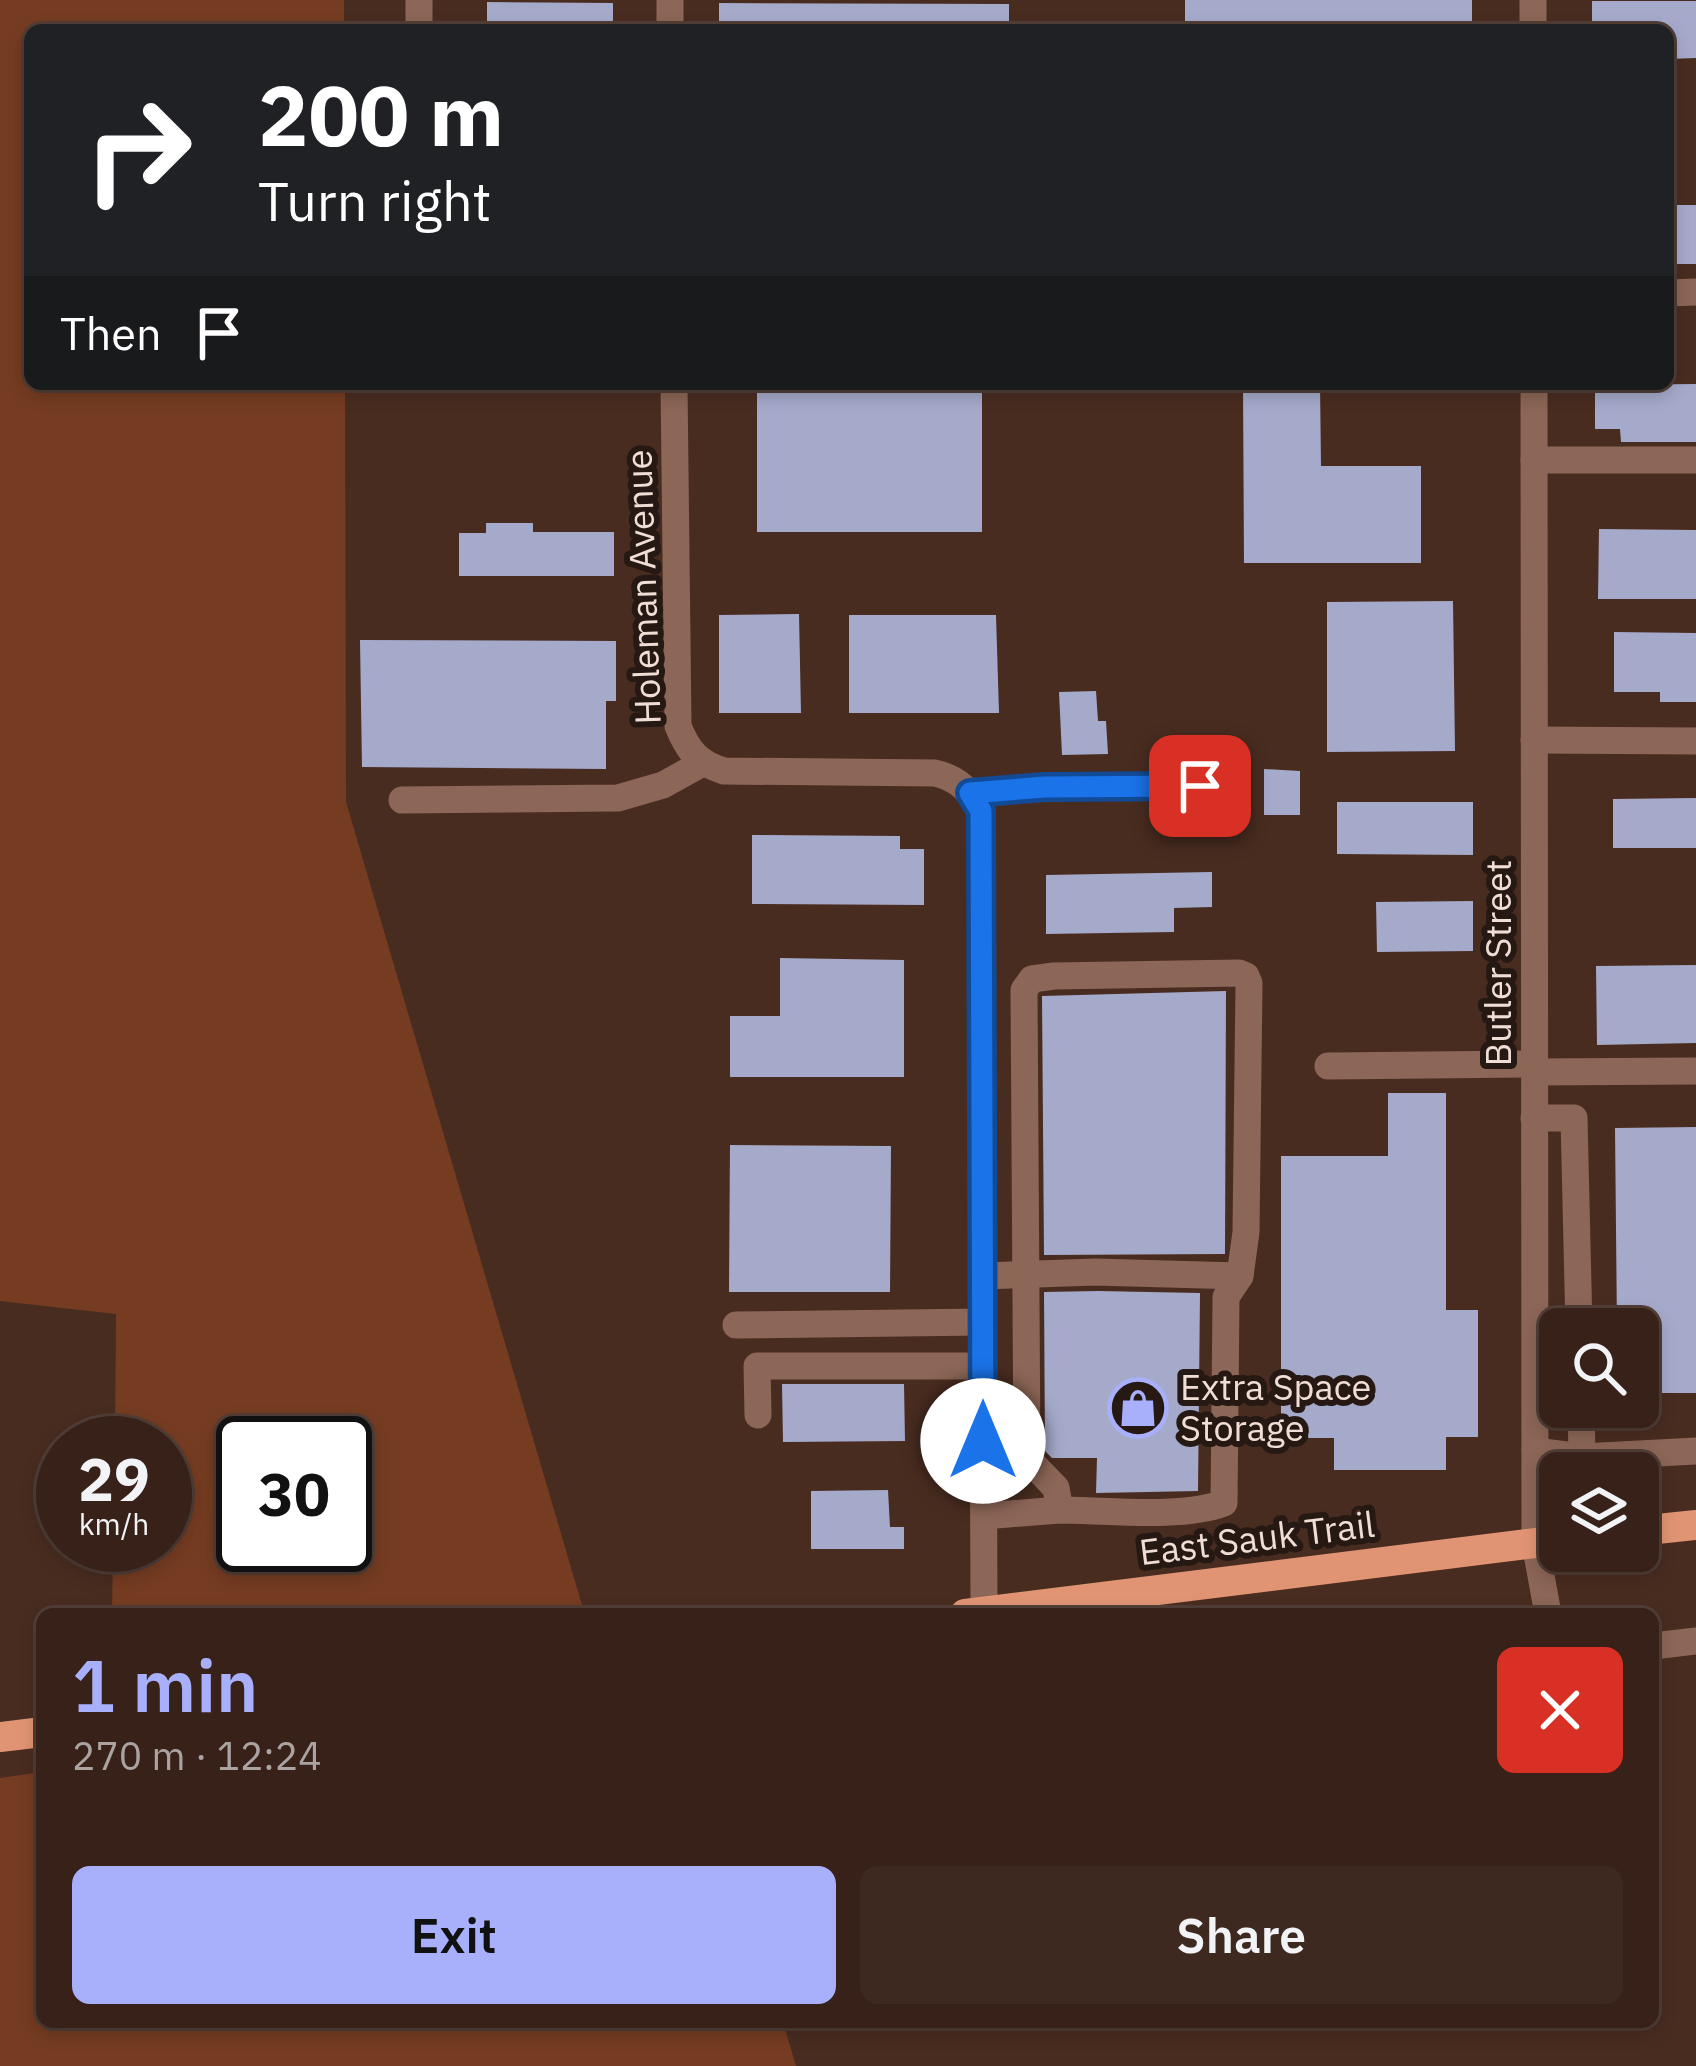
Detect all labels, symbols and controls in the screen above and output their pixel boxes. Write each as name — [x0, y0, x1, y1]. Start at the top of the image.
text: 200 m — [258, 60, 504, 169]
icon: right — [60, 72, 216, 228]
text: Turn right — [258, 166, 492, 236]
icon: arrive — [186, 300, 252, 366]
text: Then — [60, 304, 162, 362]
street label: Holeman Avenue — [614, 449, 671, 725]
pin — [1149, 735, 1251, 837]
icon: arrive — [1167, 753, 1233, 819]
street label: Butler Street — [1474, 860, 1521, 1066]
map controls — [1539, 1308, 1659, 1572]
button: search — [1539, 1308, 1659, 1428]
place label: Extra Space Storage — [1180, 1363, 1371, 1451]
shop icon: Extra Space Storage — [1107, 1377, 1169, 1439]
position arrow — [920, 1378, 1046, 1504]
speed limit sign: 30 — [216, 1416, 372, 1572]
text: 29 — [78, 1439, 150, 1518]
button: layers — [1539, 1452, 1659, 1572]
street label: East Sauk Trail — [1137, 1500, 1377, 1575]
text: km/h — [79, 1504, 149, 1543]
text: 1 min — [72, 1638, 258, 1732]
button: close — [1497, 1647, 1623, 1773]
text: 270 m · 12:24 — [72, 1730, 322, 1781]
button: Exit — [72, 1866, 836, 2004]
button: Share — [860, 1866, 1623, 2004]

